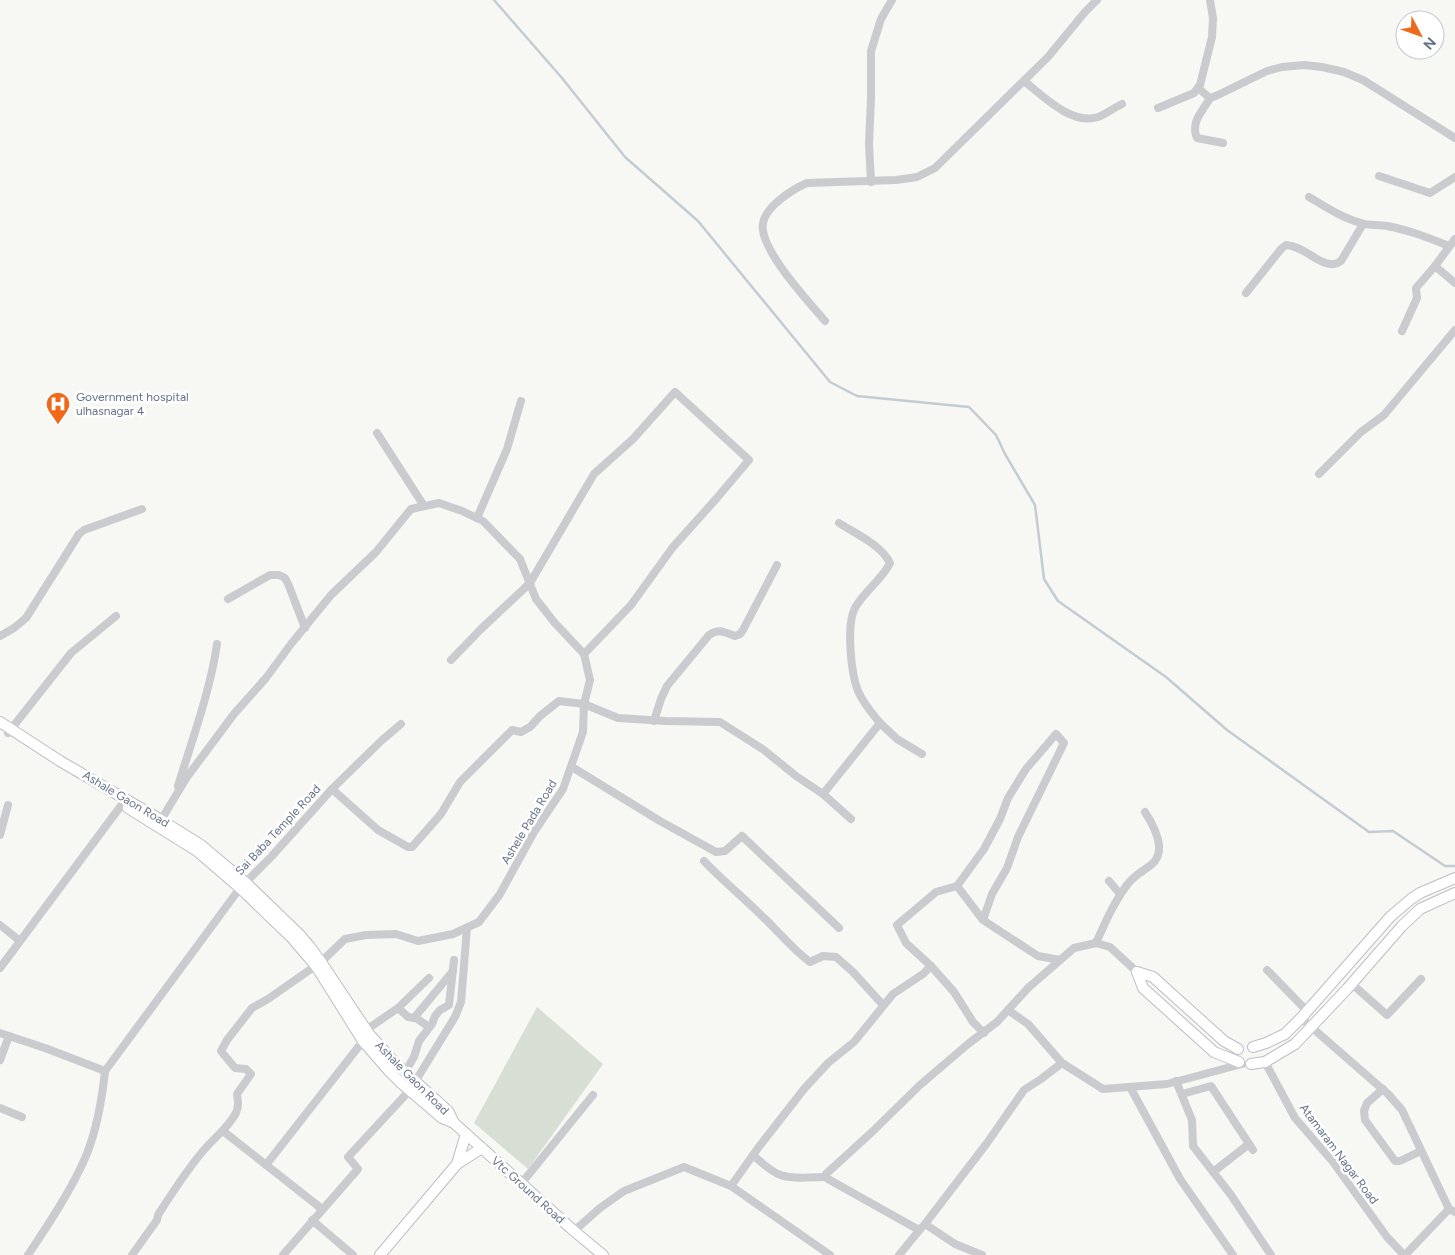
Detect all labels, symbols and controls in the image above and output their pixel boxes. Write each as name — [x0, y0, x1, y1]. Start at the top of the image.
north arrow — [1395, 10, 1445, 60]
text: N — [1419, 34, 1439, 53]
place label: Government hospital ulhasnagar 4 — [76, 390, 189, 418]
hospital icon: Government hospital ulhasnagar 4 — [45, 391, 71, 425]
street label: Ashale Gaon Road — [80, 768, 172, 830]
street label: Ashele Pada Road — [498, 777, 560, 867]
street label: Sai Baba Temple Road — [233, 782, 323, 878]
street label: Ashale Gaon Road — [372, 1038, 452, 1118]
street label: Atamaram Nagar Road — [1297, 1101, 1381, 1207]
street label: Vtc Ground Road — [489, 1154, 567, 1226]

